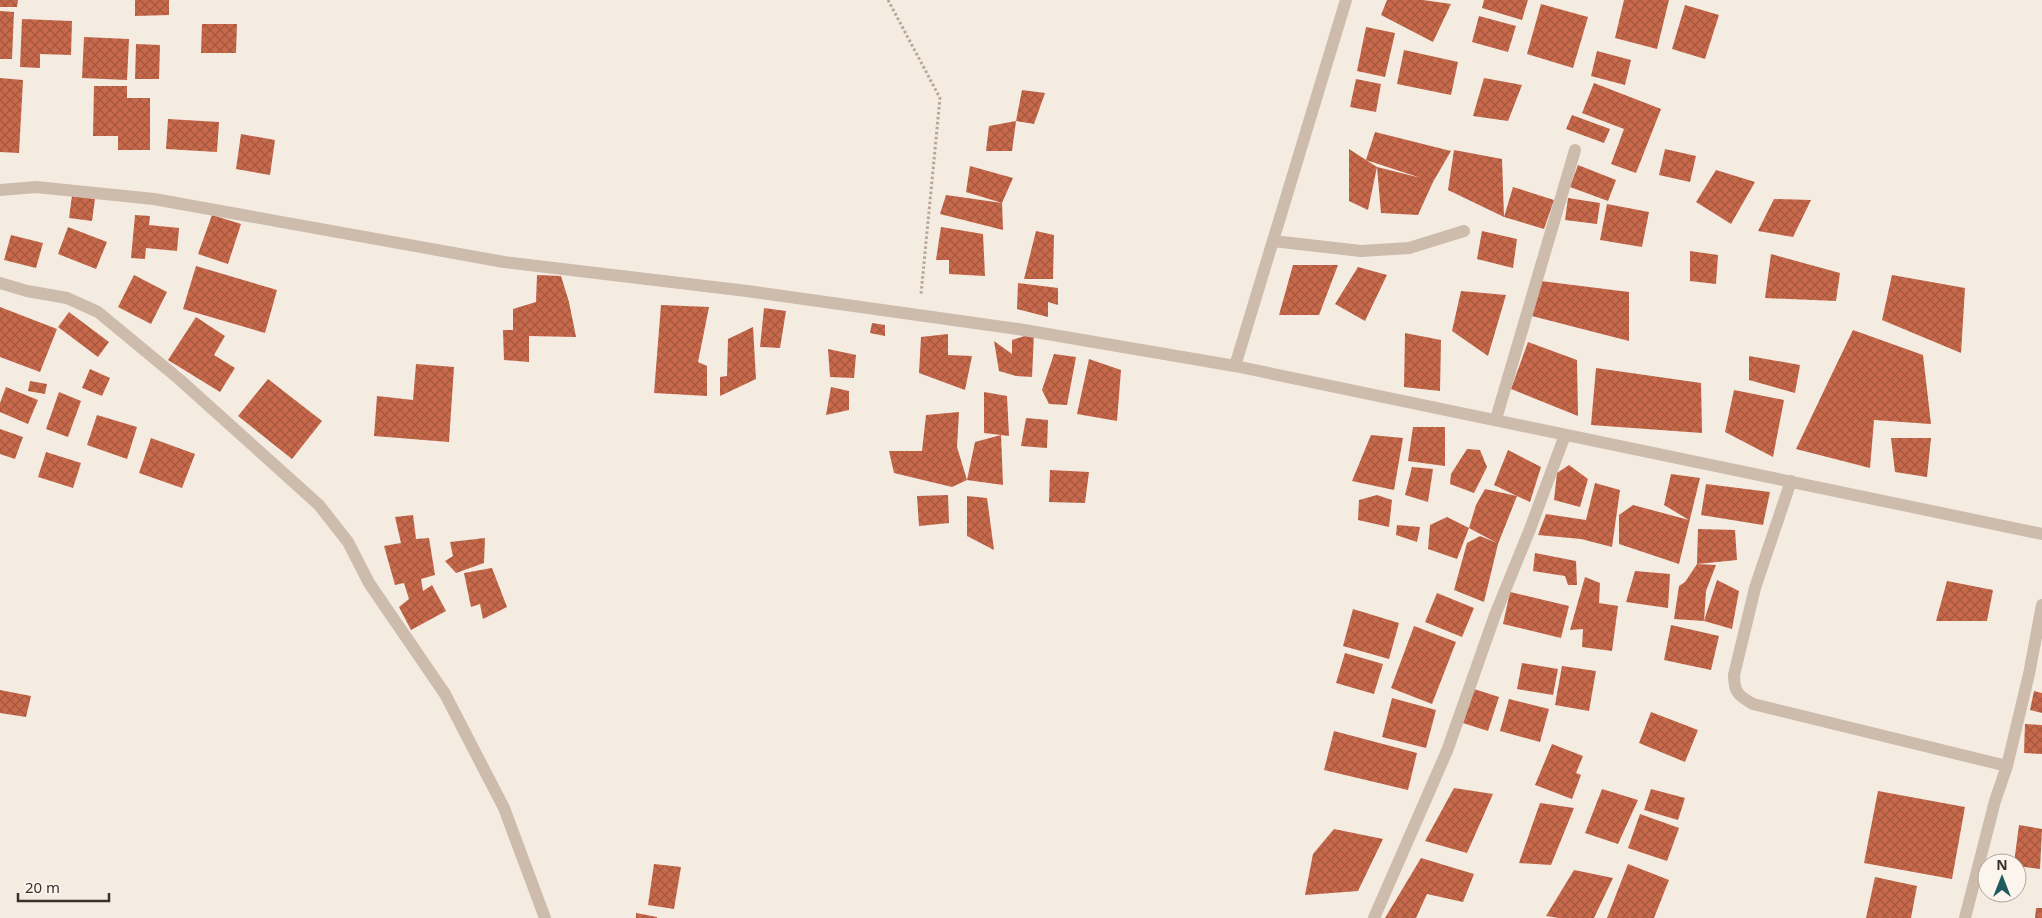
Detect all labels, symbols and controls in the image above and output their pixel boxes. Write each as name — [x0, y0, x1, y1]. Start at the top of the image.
north arrow — [1977, 853, 2027, 903]
text: N — [1996, 855, 2008, 874]
scale bar — [18, 870, 109, 902]
text: 20 m — [25, 877, 60, 897]

